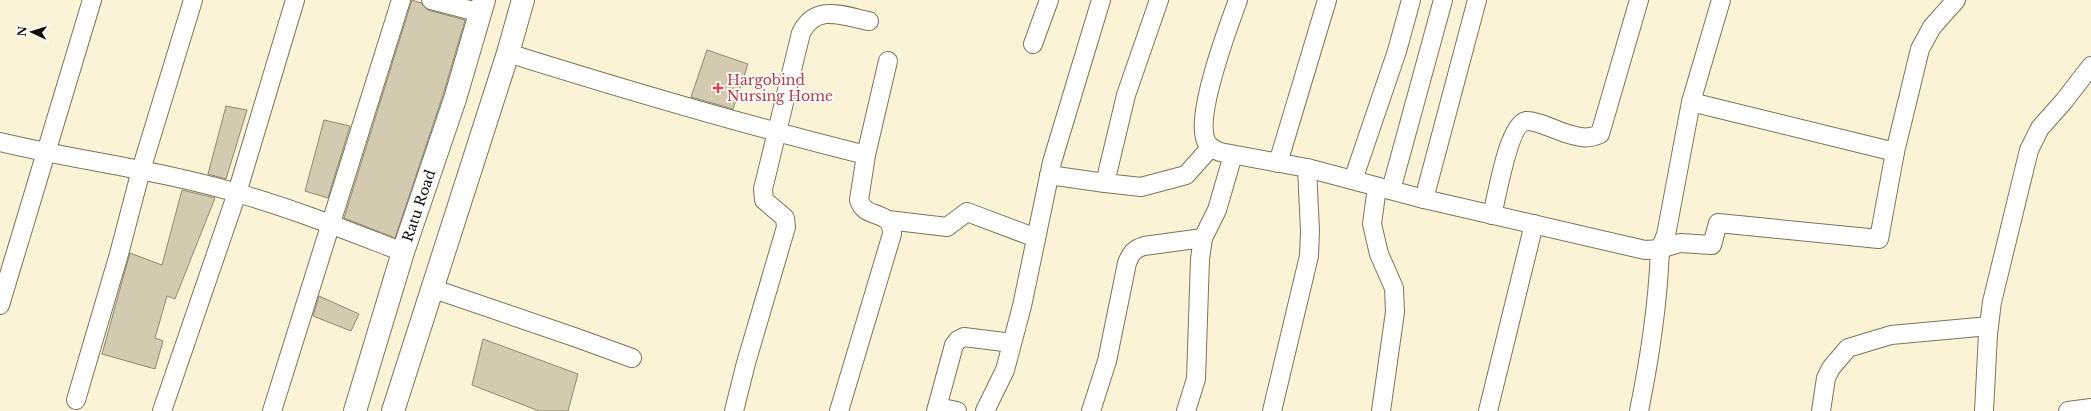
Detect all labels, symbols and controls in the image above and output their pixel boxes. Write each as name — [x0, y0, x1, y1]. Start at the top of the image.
north arrow — [12, 12, 52, 52]
text: N — [15, 25, 29, 37]
place label: Hargobind Nursing Home — [727, 71, 833, 105]
marker: Hargobind Nursing Home — [712, 82, 724, 94]
street label: Ratu Road — [398, 167, 439, 244]

